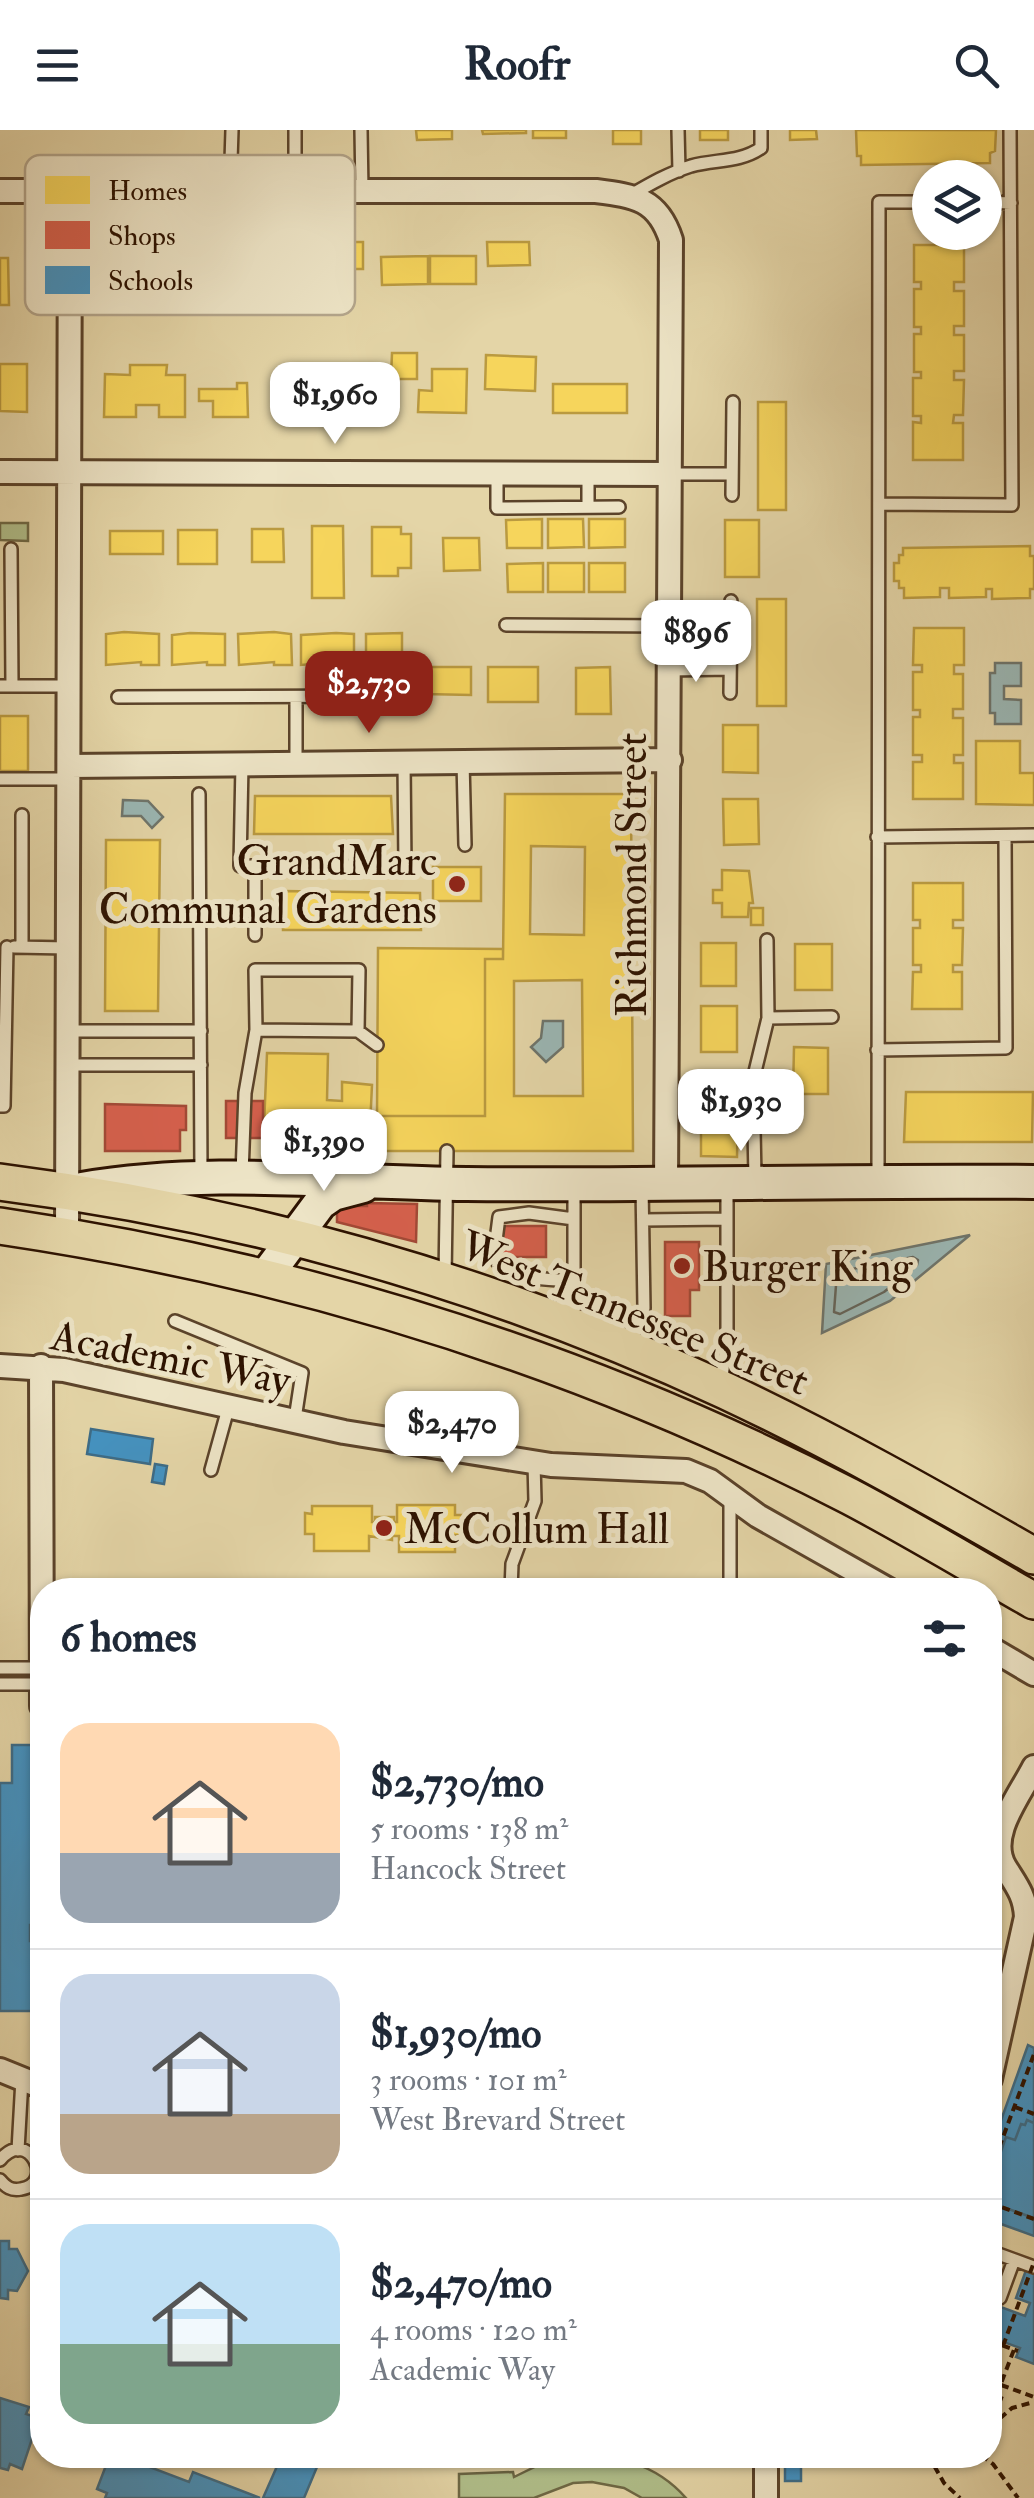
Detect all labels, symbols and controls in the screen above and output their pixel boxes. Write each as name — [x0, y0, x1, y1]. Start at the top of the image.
text: Roofr — [464, 37, 570, 93]
icon: menu — [30, 38, 85, 93]
icon: search — [949, 38, 1004, 93]
legend — [25, 155, 355, 315]
map controls — [912, 160, 1002, 250]
button: layers — [912, 160, 1002, 250]
text: Homes — [108, 174, 187, 209]
text: Shops — [108, 219, 175, 254]
text: Schools — [108, 264, 193, 299]
pin: $1,960 — [254, 362, 416, 447]
text: $1,960 — [292, 374, 378, 414]
pin: $896 — [637, 600, 755, 685]
text: $896 — [663, 612, 729, 652]
pin: $2,730 — [288, 651, 450, 736]
text: $2,730 — [327, 663, 411, 703]
street label: Richmond Street — [607, 733, 659, 1017]
place label: GrandMarc Communal Gardens — [99, 836, 437, 936]
marker: GrandMarc Communal Gardens — [446, 873, 468, 895]
pin: $1,930 — [660, 1069, 822, 1154]
text: $1,930 — [700, 1081, 782, 1121]
pin: $1,390 — [243, 1109, 405, 1194]
text: $1,390 — [283, 1121, 365, 1161]
street label: West Tennessee Street — [451, 1220, 816, 1408]
place label: Burger King — [702, 1242, 914, 1294]
marker: Burger King — [671, 1255, 693, 1277]
street label: Academic Way — [45, 1310, 295, 1408]
pin: $2,470 — [371, 1391, 533, 1476]
text: $2,470 — [407, 1403, 497, 1443]
place label: McCollum Hall — [404, 1504, 670, 1556]
marker: McCollum Hall — [373, 1517, 395, 1539]
icon: filters — [917, 1611, 972, 1666]
text: 6 homes — [60, 1612, 197, 1664]
text: $2,730/mo — [370, 1757, 544, 1809]
icon: home — [140, 1763, 260, 1883]
text: 5 rooms · 138 m² — [370, 1809, 568, 1849]
text: Hancock Street — [370, 1849, 566, 1889]
text: $1,930/mo — [370, 2008, 541, 2060]
icon: home — [140, 2014, 260, 2134]
text: 3 rooms · 101 m² — [370, 2060, 567, 2100]
text: West Brevard Street — [370, 2100, 625, 2140]
text: $2,470/mo — [370, 2258, 552, 2310]
icon: home — [140, 2264, 260, 2384]
text: 4 rooms · 120 m² — [370, 2310, 577, 2350]
text: Academic Way — [370, 2350, 555, 2390]

